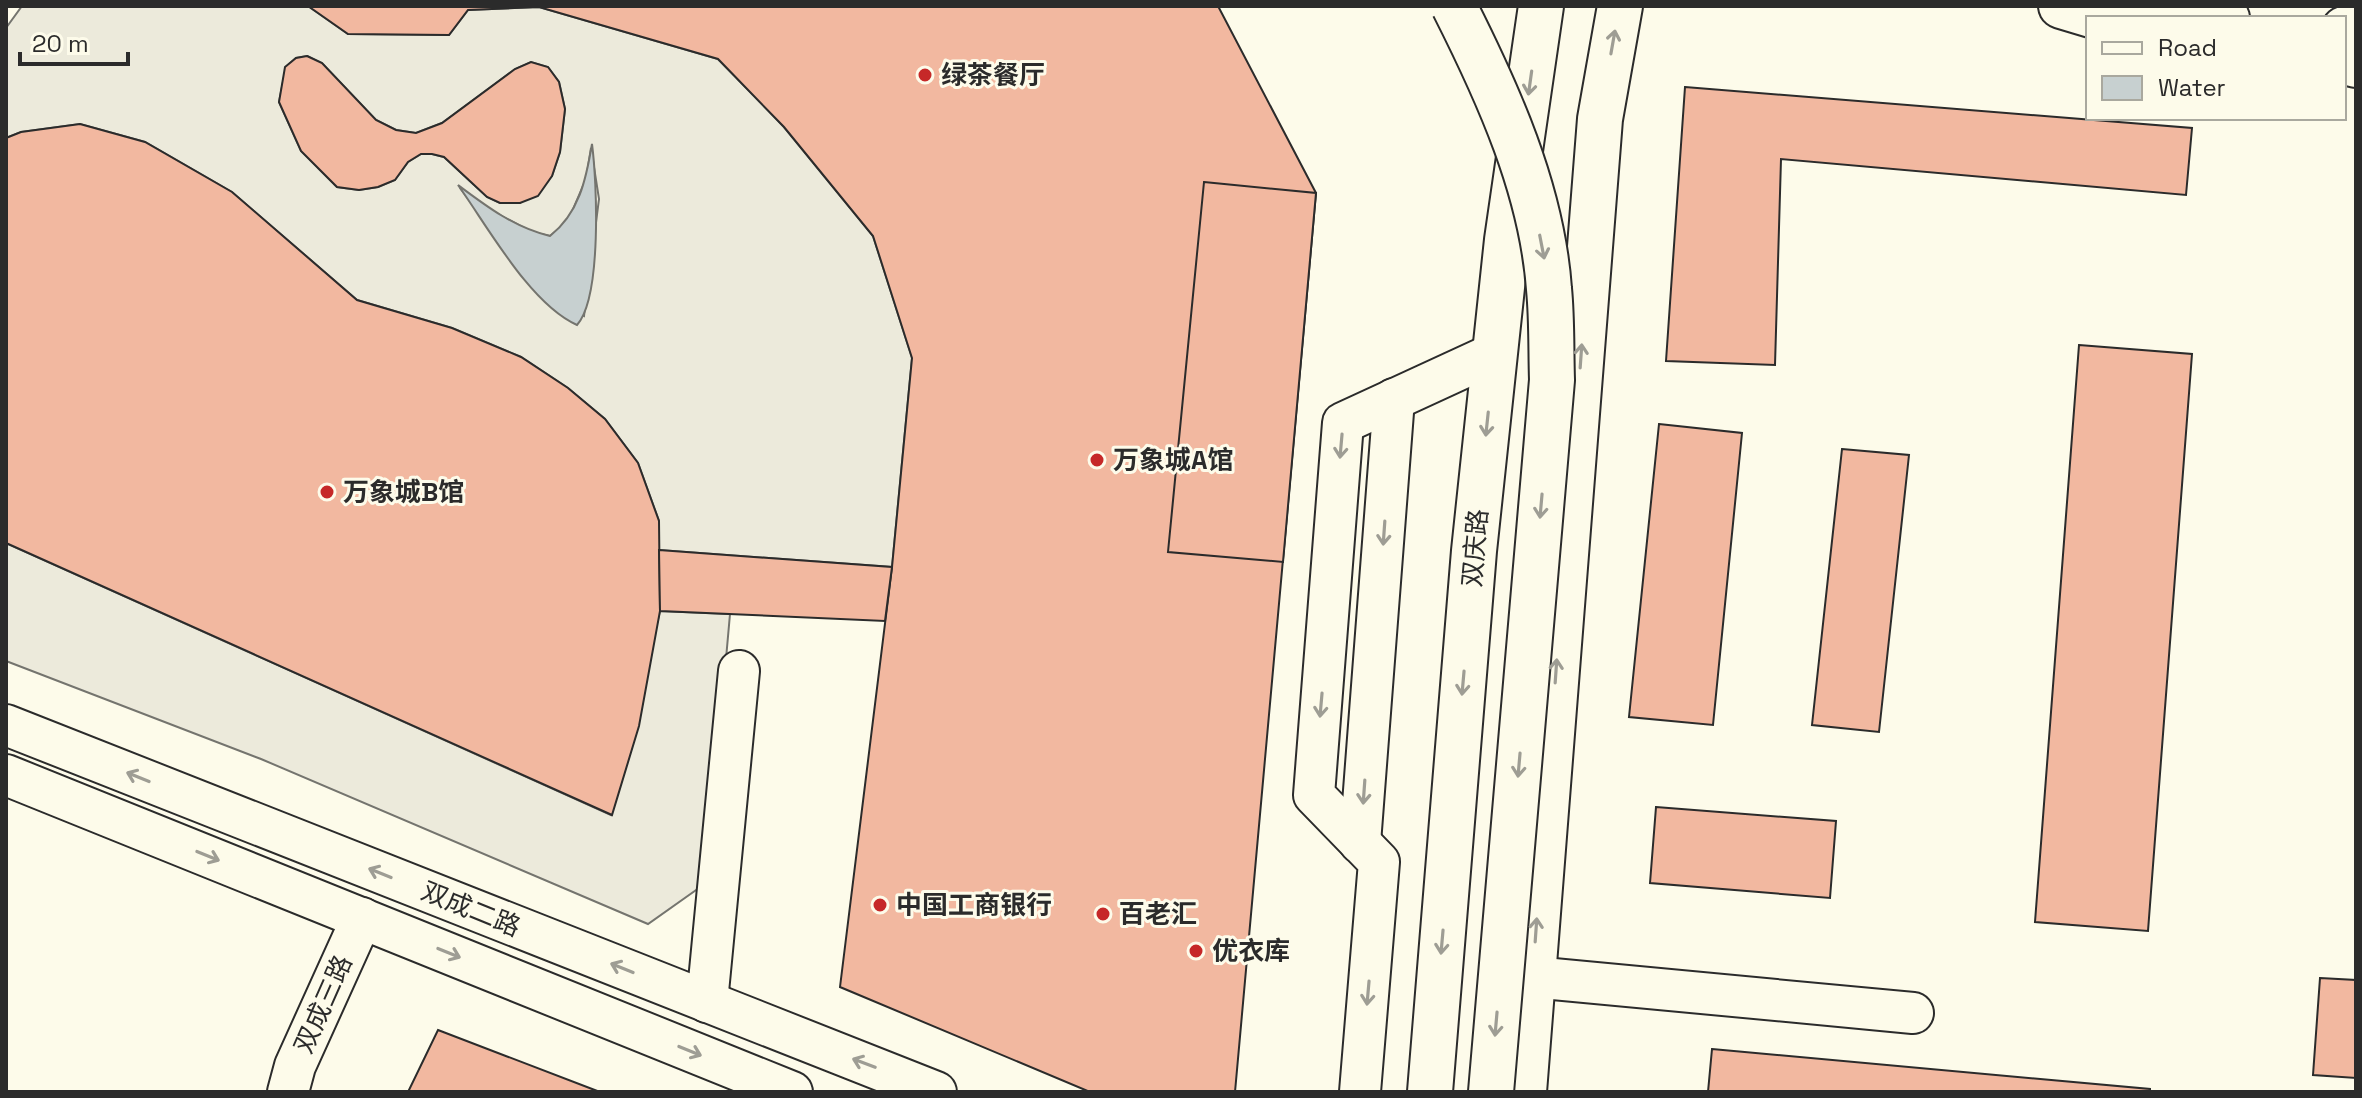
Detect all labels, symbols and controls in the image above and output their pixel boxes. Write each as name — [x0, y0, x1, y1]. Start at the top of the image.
scale bar — [20, 16, 128, 66]
legend — [2086, 16, 2346, 120]
text: 20 m — [32, 28, 89, 59]
one-way arrow — [1607, 30, 1622, 55]
text: Road — [2158, 32, 2217, 63]
place label: 绿茶餐厅 — [941, 58, 1045, 92]
marker: 绿茶餐厅 — [916, 66, 934, 84]
one-way arrow — [1522, 70, 1537, 95]
text: Water — [2158, 72, 2226, 103]
one-way arrow — [1535, 234, 1550, 260]
one-way arrow — [1574, 343, 1589, 370]
one-way arrow — [1480, 411, 1495, 437]
one-way arrow — [1334, 432, 1349, 459]
place label: 万象城A馆 — [1113, 443, 1233, 477]
marker: 万象城A馆 — [1088, 451, 1106, 469]
place label: 万象城B馆 — [343, 475, 464, 509]
marker: 万象城B馆 — [318, 483, 336, 501]
one-way arrow — [1533, 492, 1548, 519]
street label: 双庆路 — [1455, 508, 1495, 588]
one-way arrow — [1376, 519, 1391, 546]
one-way arrow — [1549, 658, 1564, 685]
one-way arrow — [1455, 669, 1470, 696]
one-way arrow — [1313, 691, 1328, 718]
one-way arrow — [1511, 751, 1526, 778]
one-way arrow — [126, 769, 151, 784]
one-way arrow — [1356, 778, 1371, 805]
one-way arrow — [195, 850, 220, 864]
one-way arrow — [368, 865, 393, 879]
street label: 双成二路 — [416, 874, 526, 944]
place label: 中国工商银行 — [896, 888, 1052, 922]
marker: 中国工商银行 — [871, 896, 889, 914]
place label: 百老汇 — [1119, 897, 1197, 931]
marker: 百老汇 — [1094, 905, 1112, 923]
one-way arrow — [1529, 918, 1544, 944]
one-way arrow — [1434, 928, 1449, 955]
place label: 优衣库 — [1212, 934, 1290, 968]
marker: 优衣库 — [1187, 942, 1205, 960]
one-way arrow — [436, 947, 461, 961]
street label: 双成三路 — [286, 950, 360, 1058]
one-way arrow — [610, 960, 635, 974]
one-way arrow — [1360, 980, 1375, 1006]
one-way arrow — [1489, 1010, 1504, 1037]
one-way arrow — [677, 1045, 702, 1059]
one-way arrow — [852, 1055, 877, 1070]

